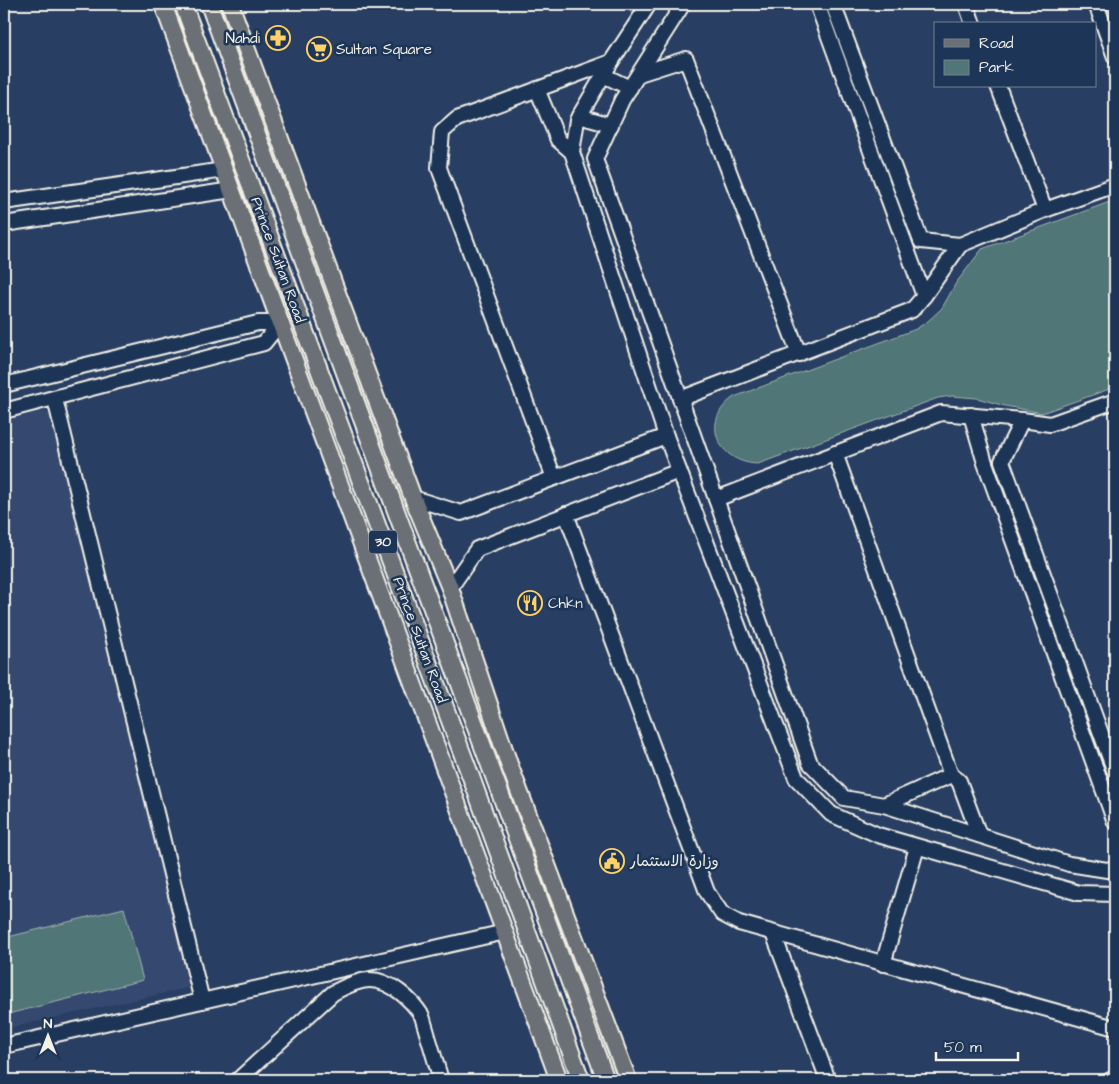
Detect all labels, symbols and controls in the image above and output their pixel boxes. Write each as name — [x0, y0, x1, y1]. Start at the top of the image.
legend — [934, 22, 1096, 88]
pharmacy icon: Nahdi — [265, 25, 291, 51]
place label: Nahdi — [226, 28, 261, 49]
text: Road — [979, 33, 1014, 54]
supermarket icon: Sultan Square — [306, 36, 332, 62]
place label: Sultan Square — [336, 39, 432, 60]
text: Park — [979, 57, 1014, 78]
street label: Prince Sultan Road — [245, 194, 311, 326]
road number: 30 — [369, 530, 397, 554]
street label: Prince Sultan Road — [387, 574, 453, 706]
restaurant icon: Chkn — [517, 590, 543, 616]
place label: Chkn — [548, 593, 583, 614]
public building icon: وزارة الاستثمار — [599, 848, 625, 874]
place label: وزارة الاستثمار — [629, 851, 719, 872]
north arrow — [22, 1012, 72, 1062]
text: N — [44, 1014, 53, 1034]
scale bar — [936, 1029, 1019, 1061]
text: 50 m — [944, 1037, 982, 1058]

